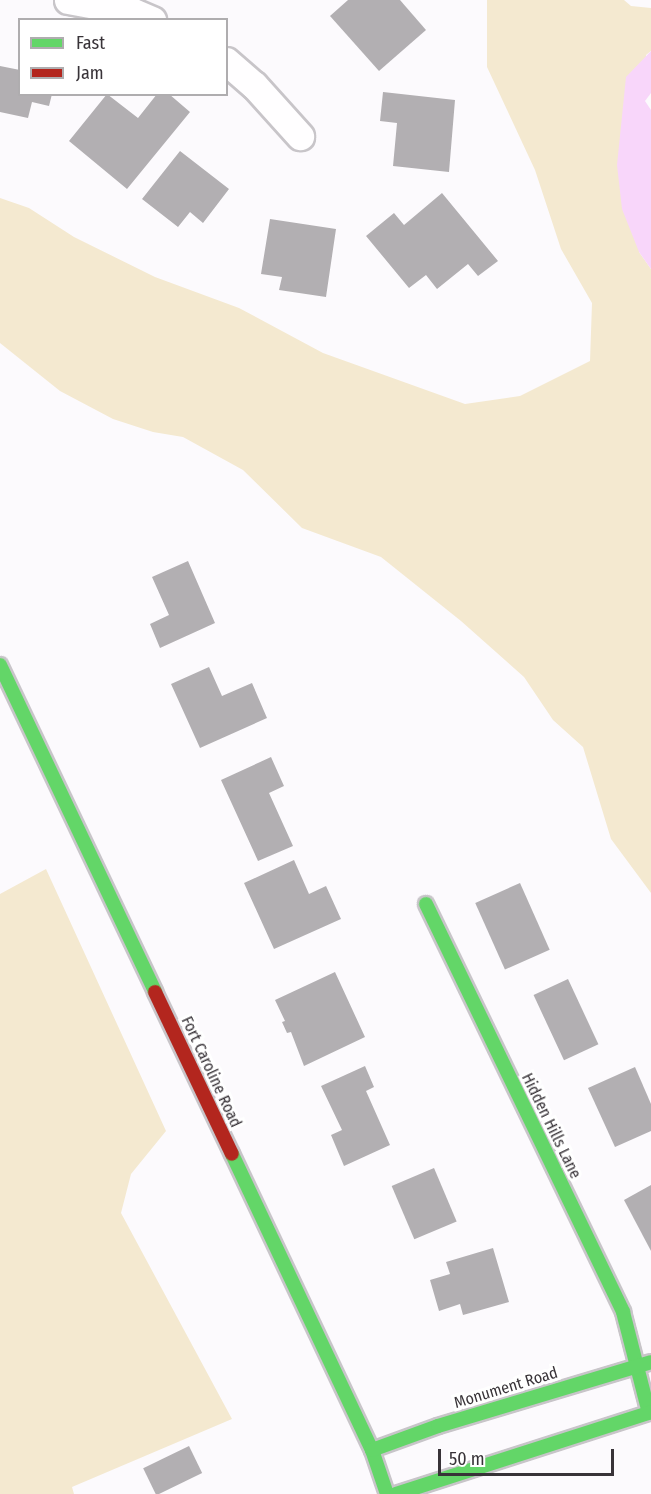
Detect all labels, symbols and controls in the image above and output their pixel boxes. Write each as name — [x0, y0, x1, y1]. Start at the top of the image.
legend — [18, 18, 228, 96]
text: Fast — [76, 32, 105, 54]
text: Jam — [76, 62, 104, 84]
street label: Fort Caroline Road — [177, 1013, 245, 1131]
street label: Hidden Hills Lane — [517, 1070, 585, 1182]
street label: Monument Road — [452, 1363, 560, 1413]
scale bar — [441, 1437, 616, 1475]
text: 50 m — [449, 1448, 485, 1470]

